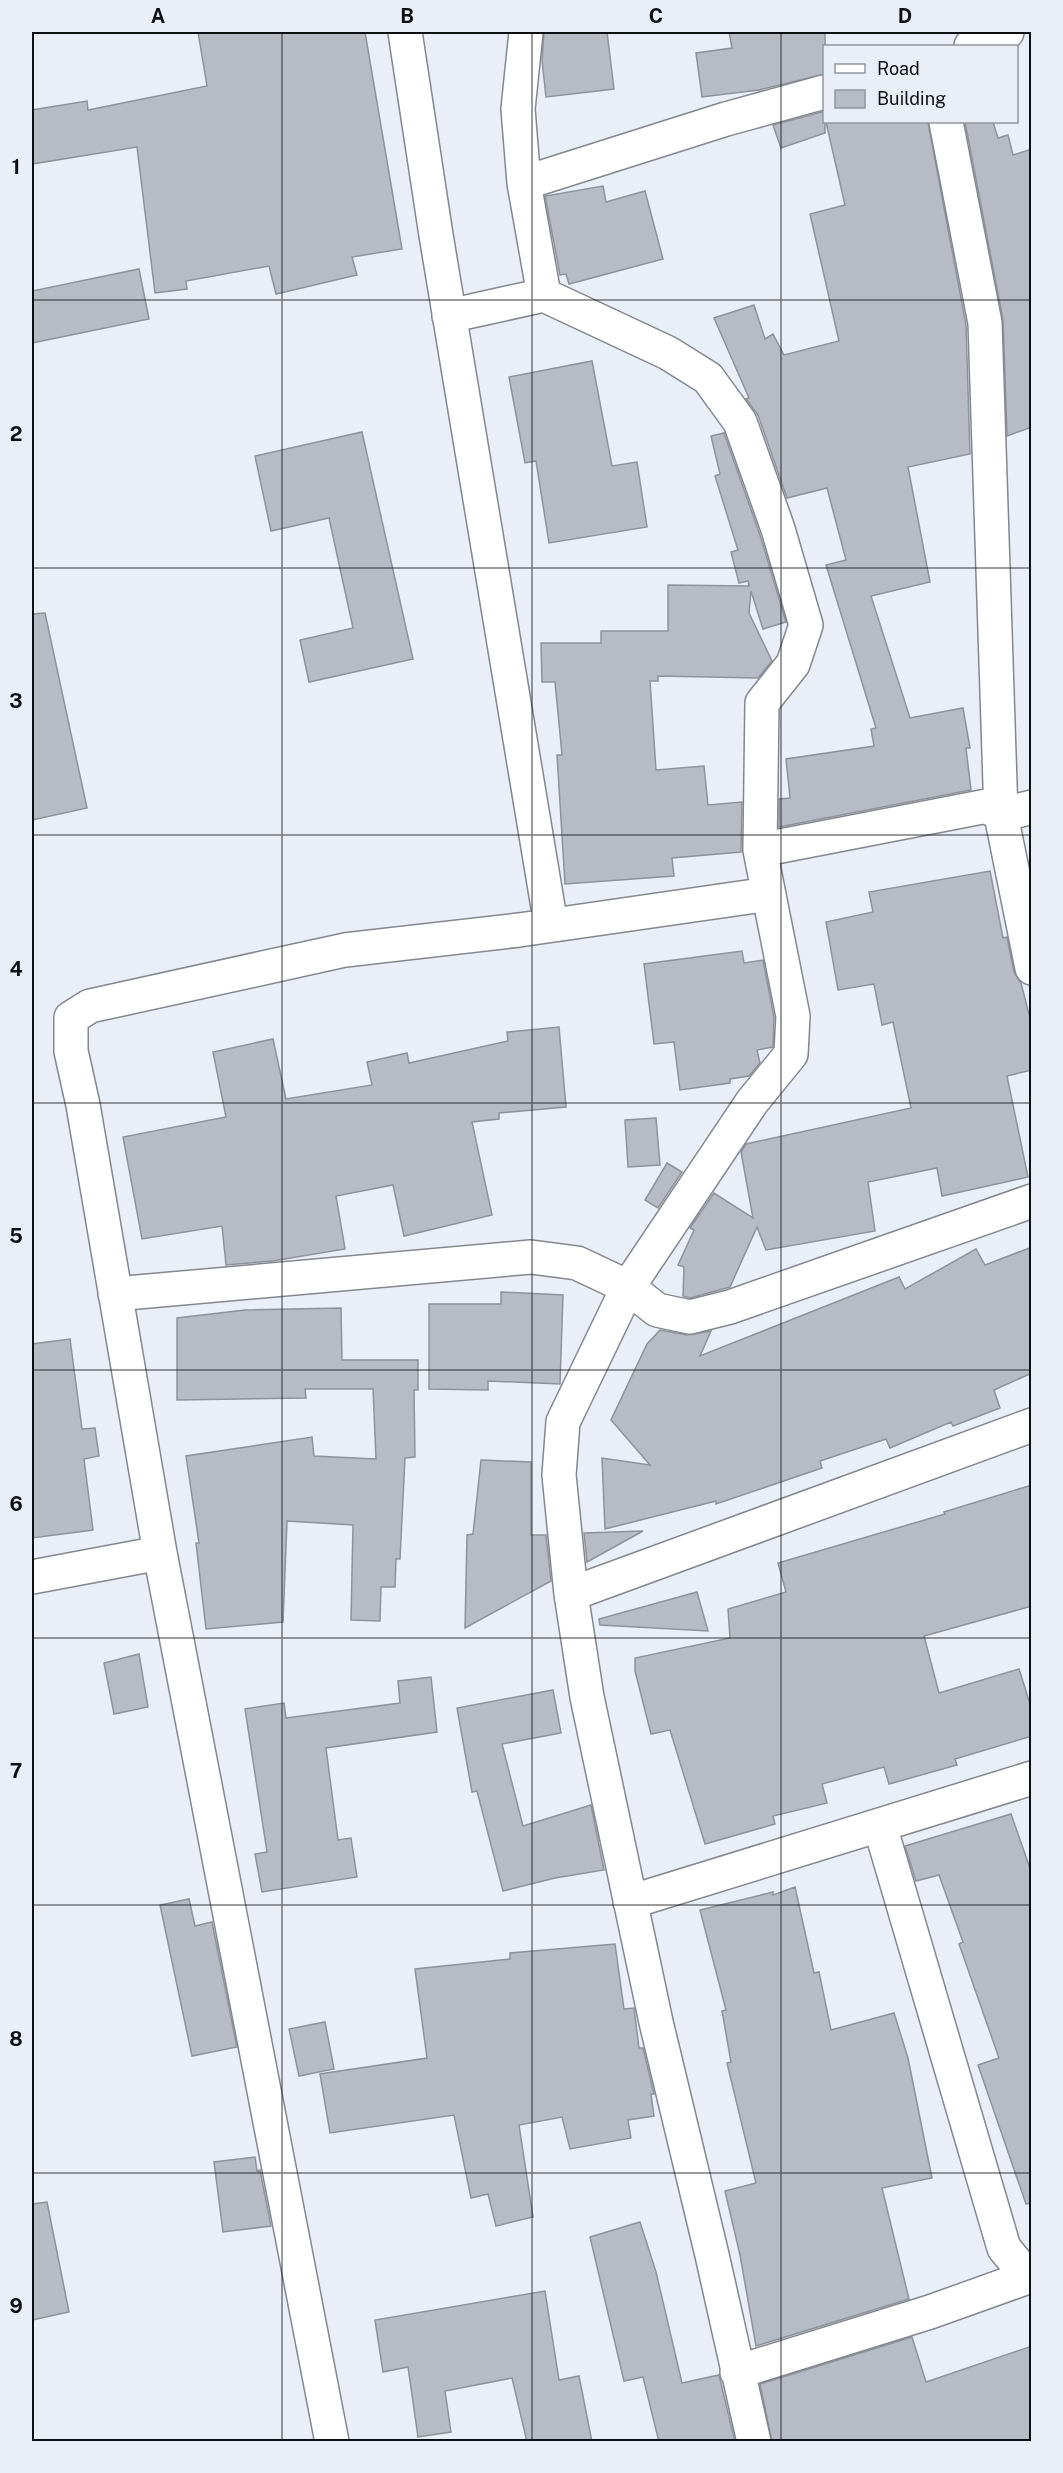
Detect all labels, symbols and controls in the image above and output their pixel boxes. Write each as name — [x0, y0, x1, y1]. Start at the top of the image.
text: A — [151, 4, 165, 28]
text: B — [400, 4, 414, 28]
text: C — [649, 4, 663, 28]
text: D — [898, 4, 912, 28]
legend — [823, 45, 1018, 123]
text: Road — [877, 58, 920, 79]
text: Building — [877, 88, 946, 109]
text: 1 — [12, 155, 20, 179]
text: 2 — [10, 422, 22, 446]
text: 3 — [9, 689, 23, 713]
text: 4 — [9, 957, 23, 981]
text: 5 — [9, 1224, 23, 1248]
text: 6 — [9, 1492, 23, 1516]
text: 7 — [10, 1759, 22, 1783]
text: 8 — [9, 2027, 23, 2051]
text: 9 — [9, 2294, 23, 2318]

